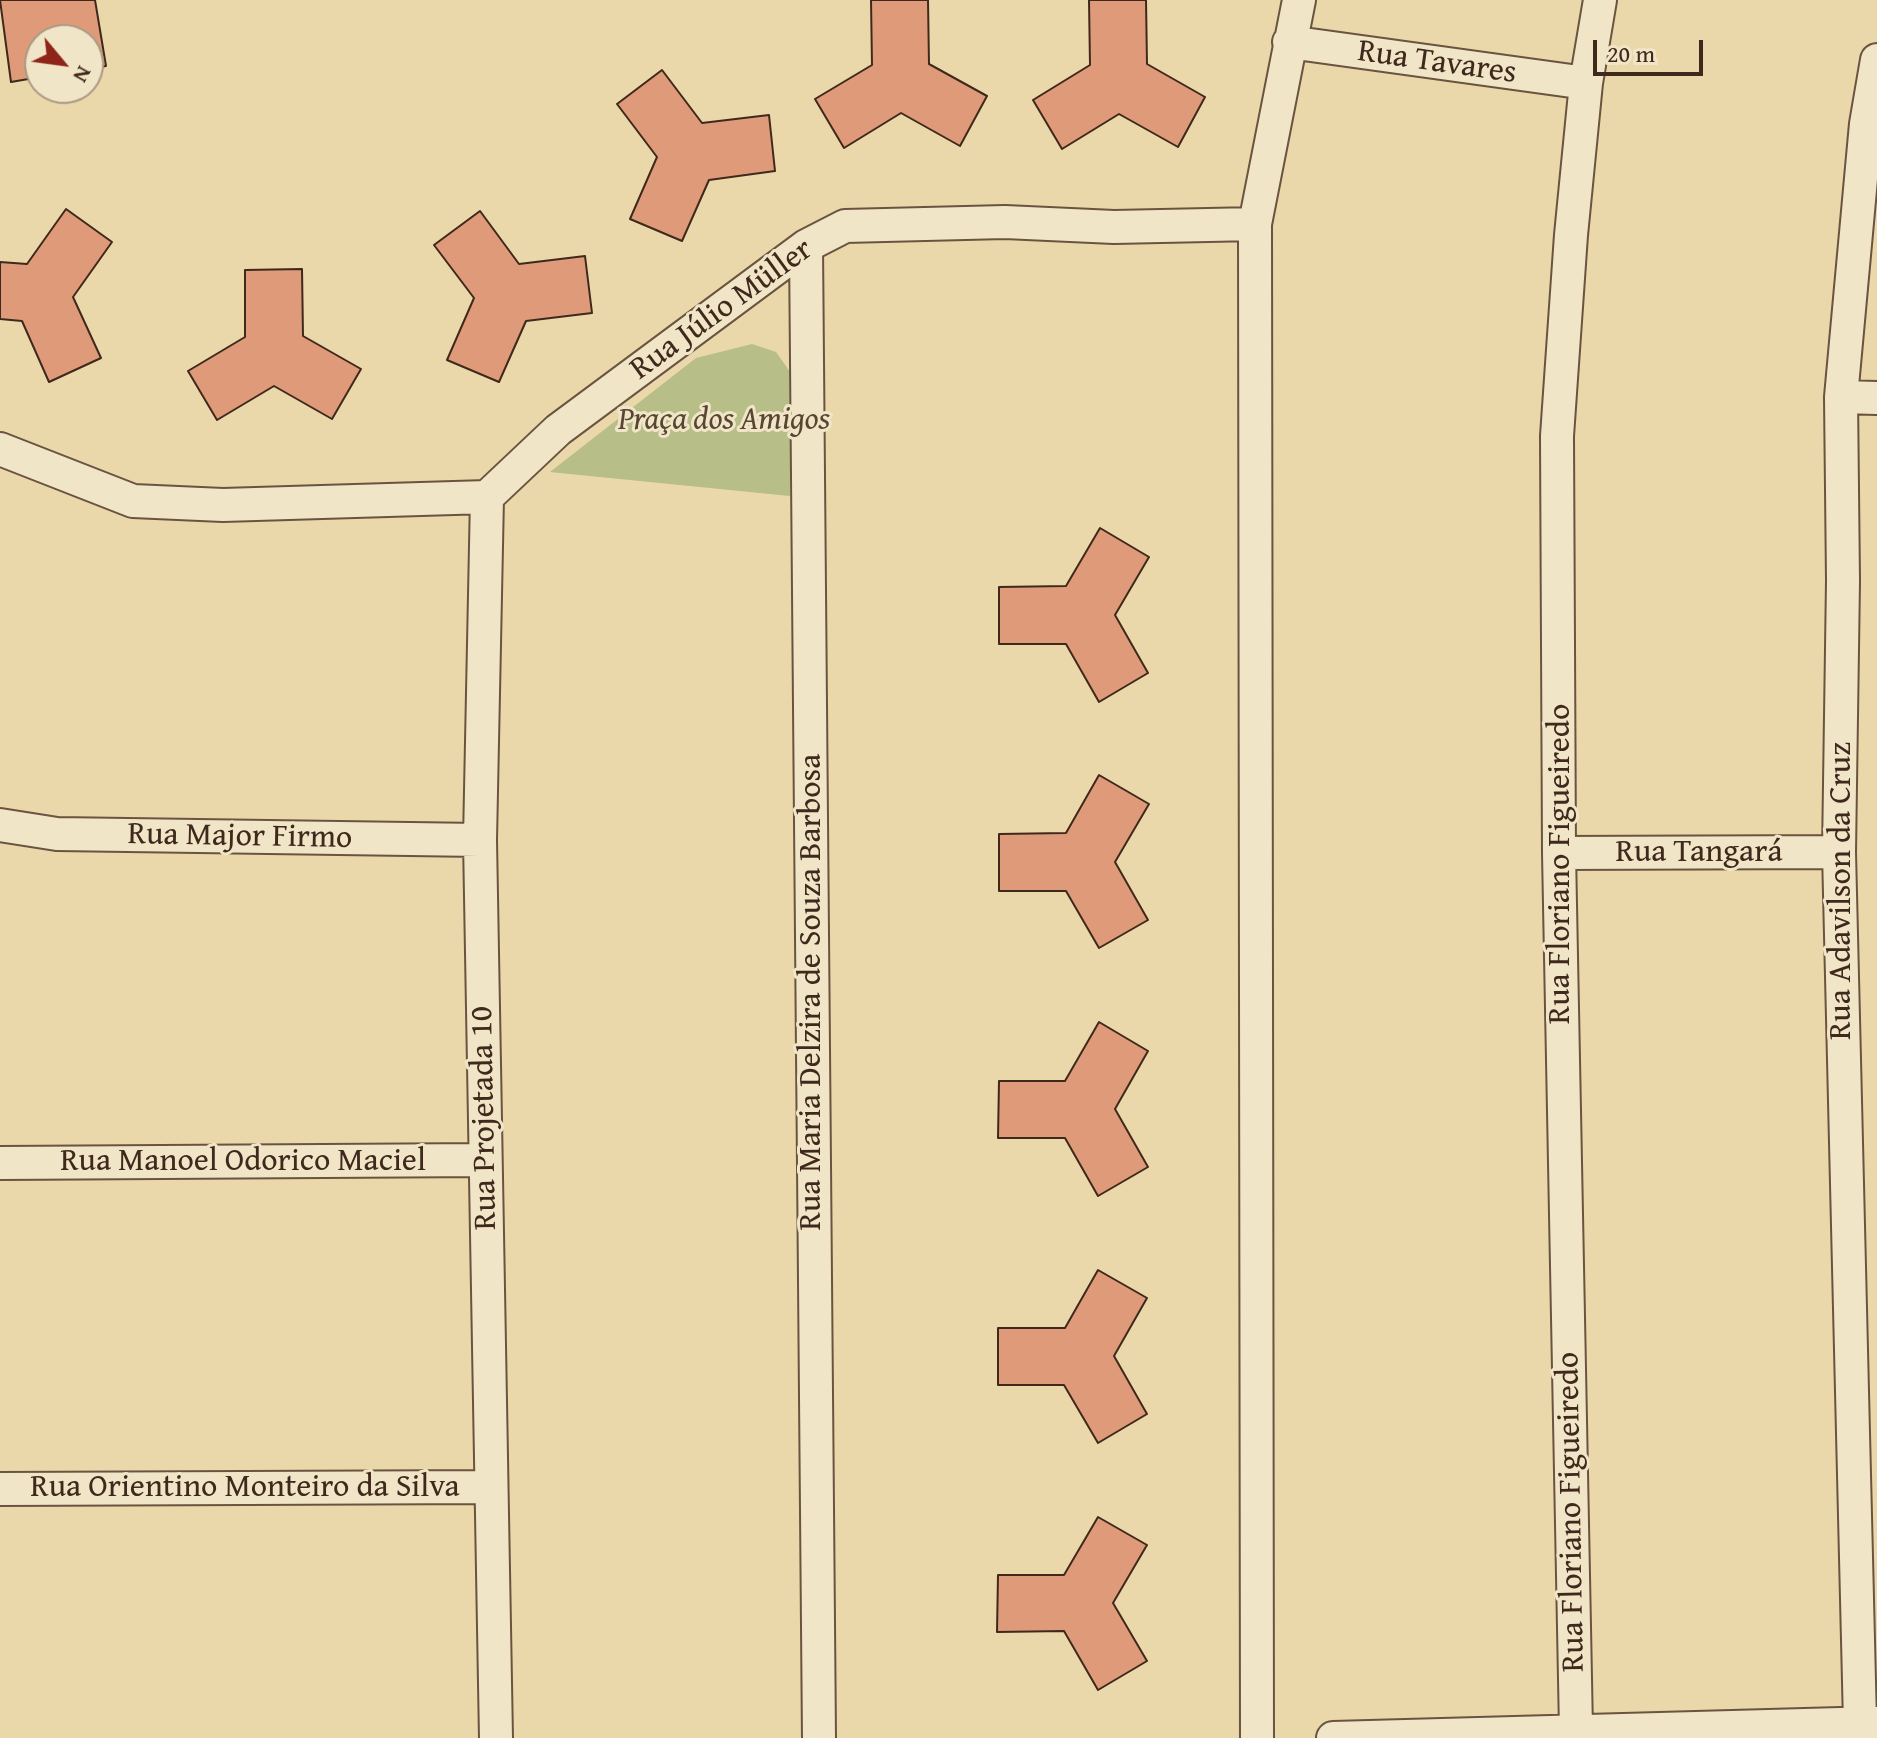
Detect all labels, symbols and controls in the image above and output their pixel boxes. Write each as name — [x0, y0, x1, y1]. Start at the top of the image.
north arrow — [24, 24, 104, 104]
scale bar — [1597, 24, 1707, 74]
street label: Rua Tavares — [1355, 33, 1519, 93]
text: 20 m — [1607, 36, 1655, 71]
text: N — [66, 60, 101, 89]
street label: Rua Júlio Müller — [623, 231, 821, 389]
park label: Praça dos Amigos — [618, 402, 830, 440]
street label: Rua Floriano Figueiredo — [1542, 704, 1580, 1024]
street label: Rua Adavilson da Cruz — [1823, 742, 1861, 1040]
street label: Rua Maria Delzira de Souza Barbosa — [793, 754, 831, 1230]
street label: Rua Major Firmo — [127, 816, 353, 858]
street label: Rua Tangará — [1615, 834, 1783, 872]
street label: Rua Projetada 10 — [464, 1006, 506, 1230]
street label: Rua Manoel Odorico Maciel — [60, 1143, 426, 1181]
street label: Rua Floriano Figueiredo — [1550, 1351, 1594, 1673]
street label: Rua Orientino Monteiro da Silva — [30, 1469, 460, 1507]

